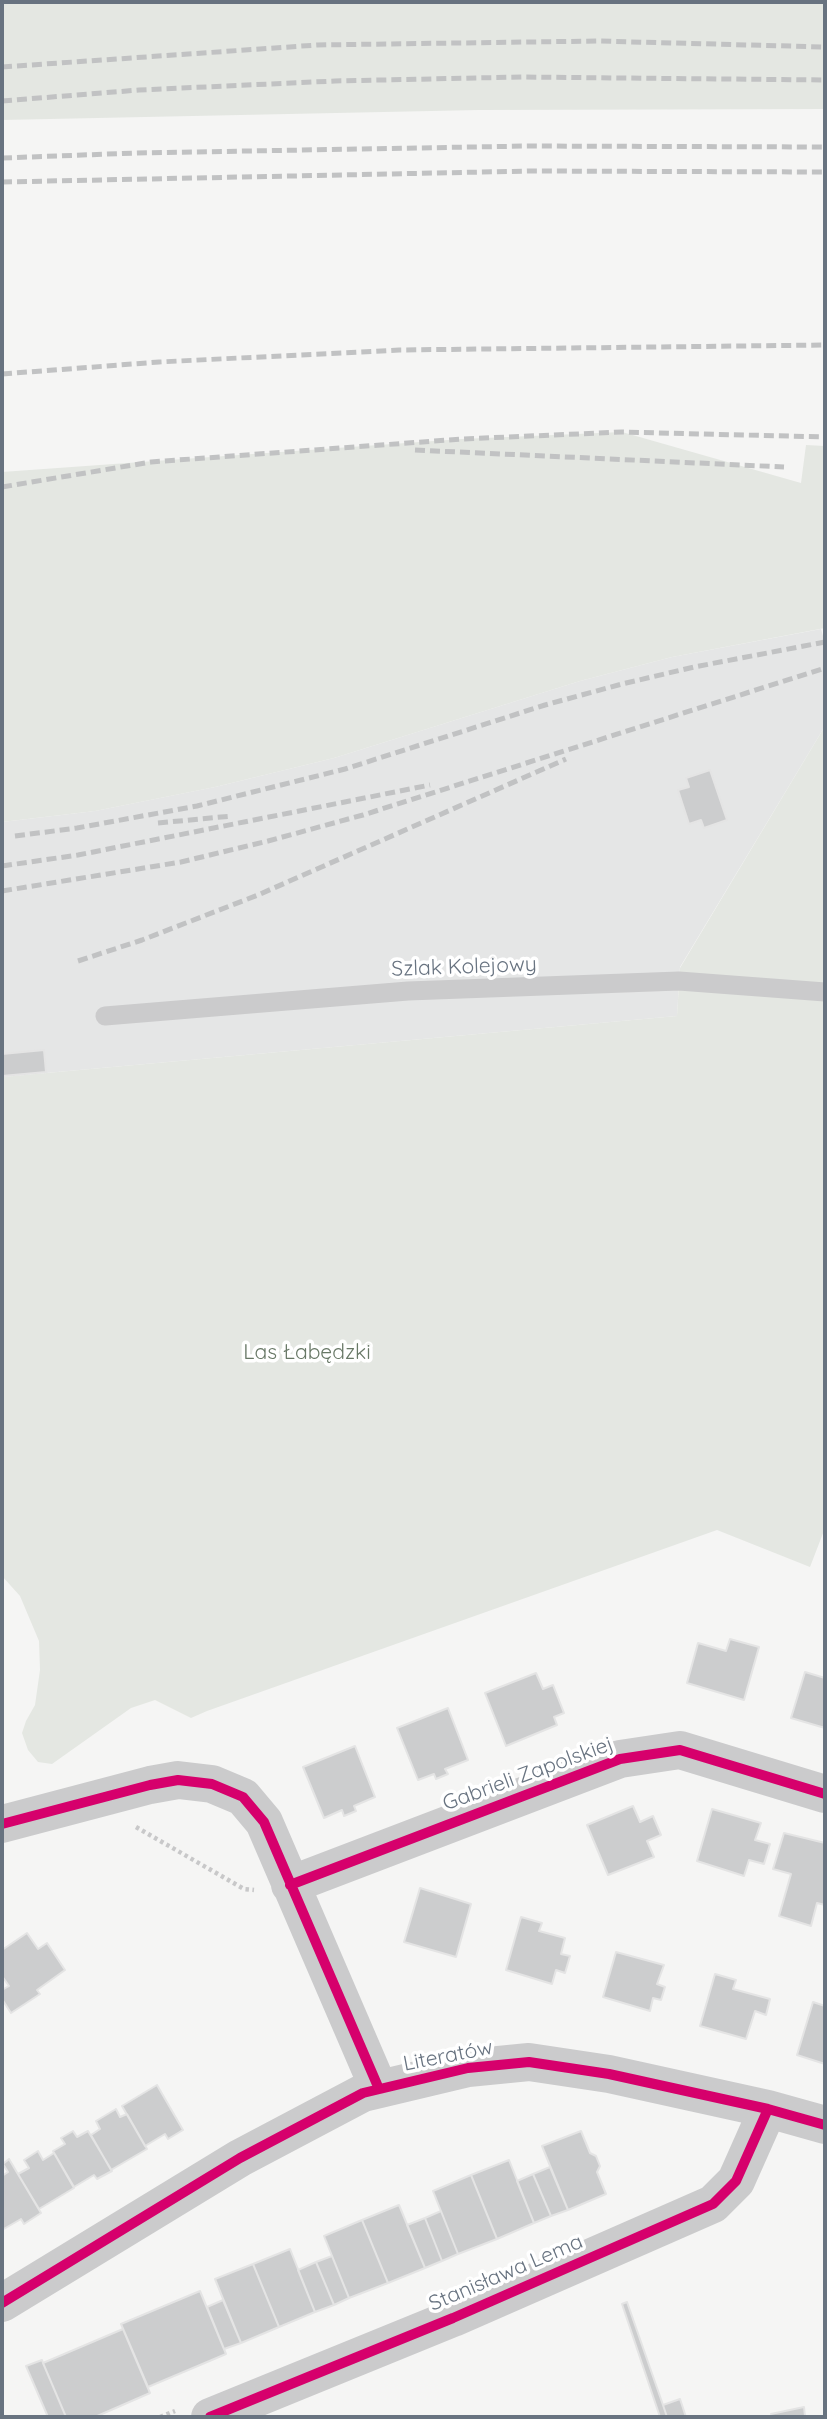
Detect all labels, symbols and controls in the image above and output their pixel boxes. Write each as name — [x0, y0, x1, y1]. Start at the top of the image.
street label: Szlak Kolejowy — [391, 952, 537, 982]
park label: Las Łabędzki — [243, 1340, 371, 1366]
street label: Gabrieli Zapolskiej — [439, 1731, 617, 1817]
street label: Literatów — [401, 2035, 495, 2077]
street label: Stanisława Lema — [425, 2229, 587, 2317]

